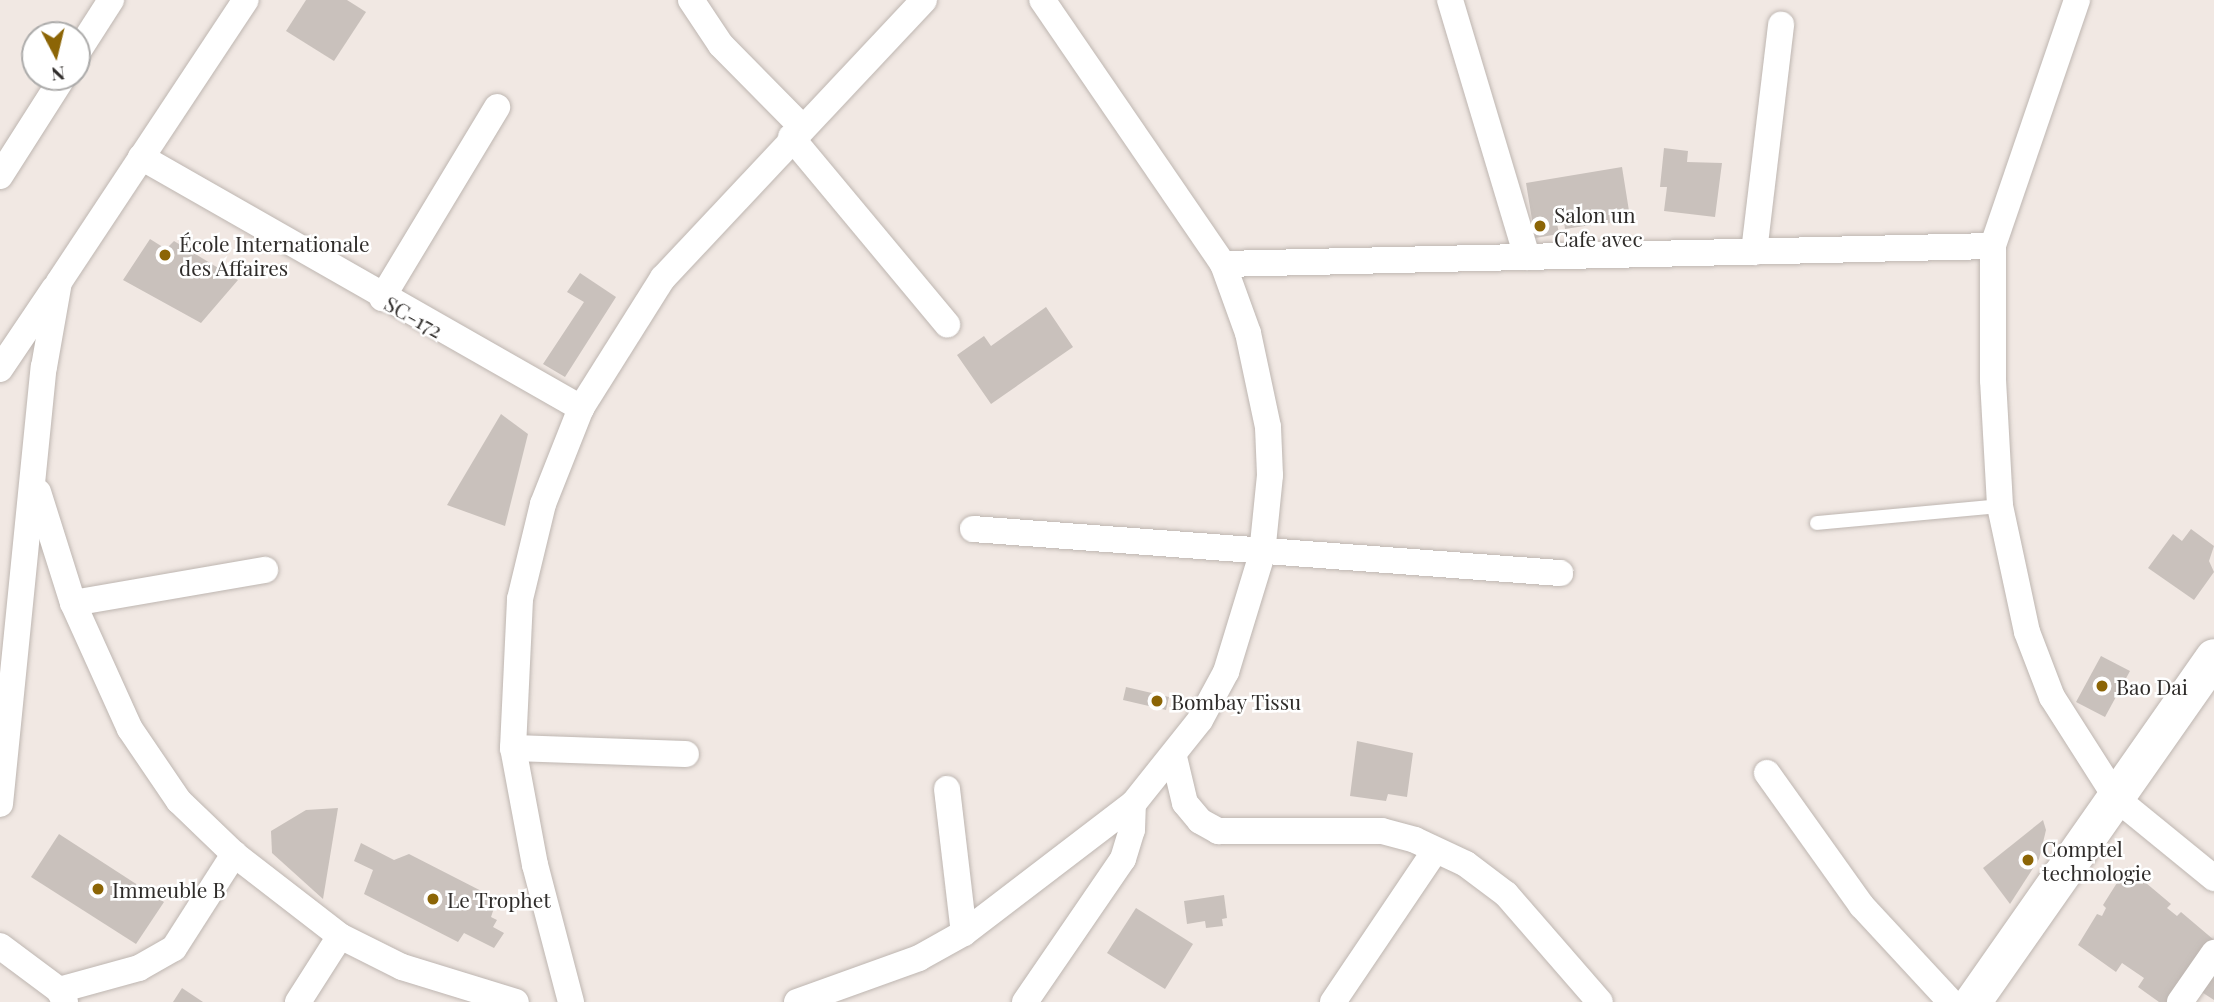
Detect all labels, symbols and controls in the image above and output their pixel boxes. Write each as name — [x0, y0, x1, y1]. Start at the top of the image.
north arrow — [21, 21, 91, 91]
text: N — [50, 61, 67, 89]
place label: Salon un Cafe avec — [1554, 201, 1643, 251]
marker: Salon un Cafe avec — [1532, 218, 1548, 234]
place label: École Internationale des Affaires — [179, 230, 370, 280]
marker: École Internationale des Affaires — [157, 247, 173, 263]
street label: SC-172 — [381, 290, 447, 342]
place label: Bao Dai — [2116, 673, 2188, 699]
marker: Bao Dai — [2094, 678, 2110, 694]
place label: Bombay Tissu — [1171, 688, 1302, 714]
marker: Bombay Tissu — [1149, 693, 1165, 709]
place label: Comptel technologie — [2042, 835, 2152, 885]
marker: Comptel technologie — [2020, 852, 2036, 868]
place label: Immeuble B — [112, 876, 226, 902]
marker: Immeuble B — [90, 881, 106, 897]
place label: Le Trophet — [447, 886, 551, 912]
marker: Le Trophet — [425, 891, 441, 907]

